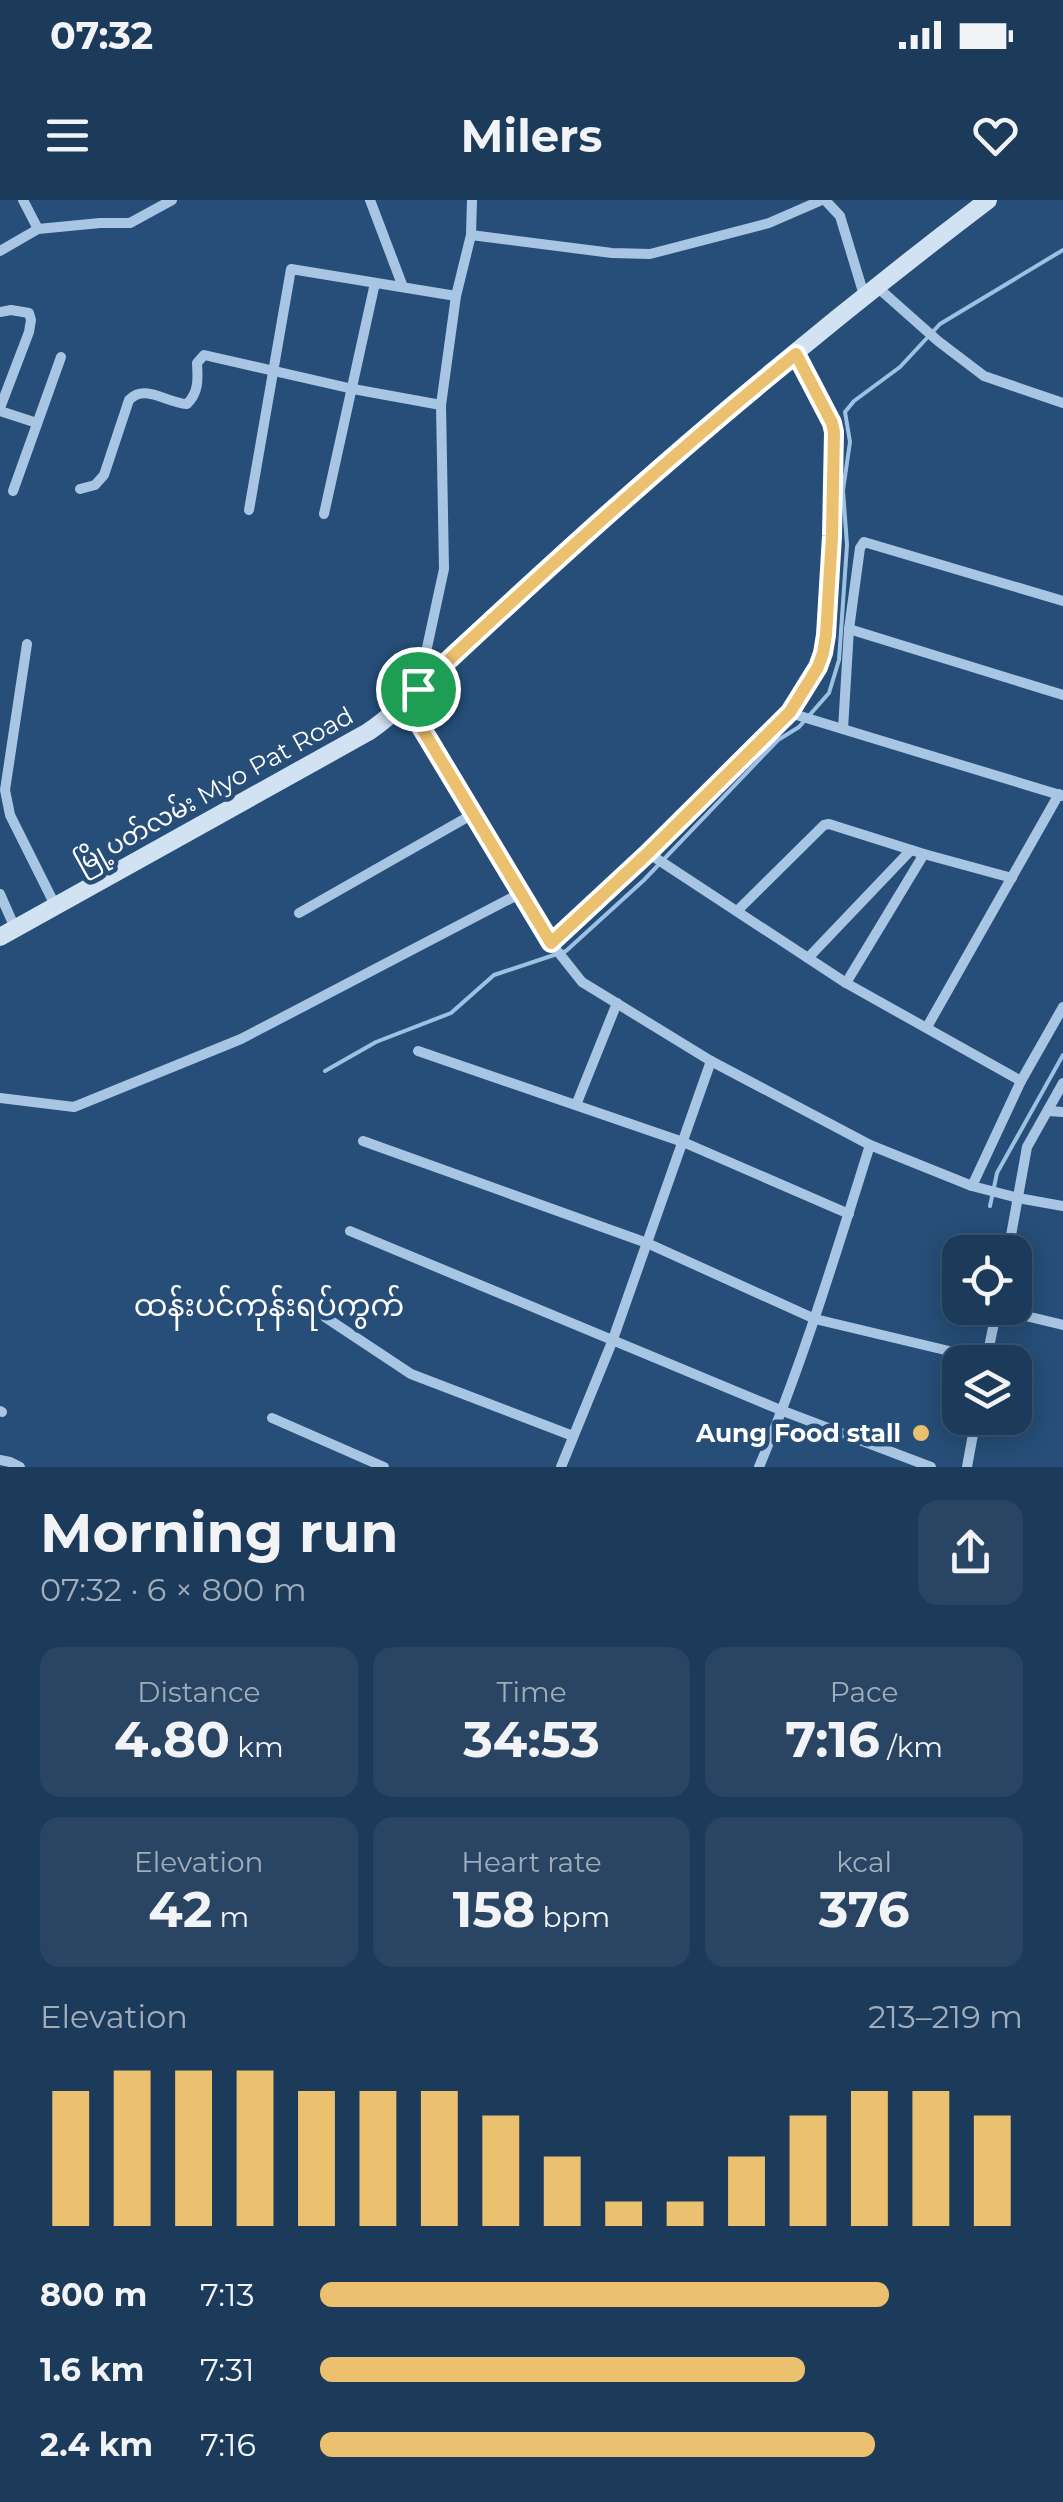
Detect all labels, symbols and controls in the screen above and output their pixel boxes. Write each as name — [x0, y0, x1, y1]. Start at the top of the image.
text: 07:32 — [50, 12, 153, 59]
icon: menu — [40, 108, 95, 163]
text: Milers — [461, 108, 602, 163]
icon: heart — [968, 108, 1023, 163]
pin — [376, 647, 461, 732]
icon: arrive — [391, 662, 446, 717]
street label: မြို့ပတ်လမ်း Myo Pat Road — [69, 698, 361, 883]
map controls — [942, 1235, 1032, 1435]
button: locate — [942, 1235, 1032, 1325]
district label: ထန်းပင်ကုန်းရပ်ကွက် — [134, 1284, 404, 1331]
button: layers — [942, 1345, 1032, 1435]
place label: Aung Food stall — [695, 1418, 901, 1448]
marker: Aung Food stall — [910, 1422, 932, 1444]
text: Morning run — [40, 1499, 398, 1566]
button: share — [918, 1500, 1023, 1605]
text: 07:32 · 6 × 800 m — [40, 1570, 307, 1609]
text: Distance — [137, 1675, 260, 1709]
text: Time — [496, 1675, 567, 1709]
text: Pace — [830, 1675, 898, 1709]
text: 4.80 — [114, 1709, 230, 1770]
text: 34:53 — [463, 1709, 600, 1770]
text: 7:16 — [785, 1709, 880, 1770]
text: km — [230, 1730, 284, 1764]
text: /km — [880, 1730, 943, 1764]
text: Elevation — [134, 1845, 264, 1879]
text: Heart rate — [461, 1845, 602, 1879]
text: kcal — [836, 1845, 892, 1879]
text: 42 — [148, 1879, 212, 1940]
text: 158 — [453, 1879, 535, 1940]
text: 376 — [819, 1879, 910, 1940]
text: m — [212, 1900, 249, 1934]
text: bpm — [535, 1900, 610, 1934]
text: Elevation — [40, 1997, 188, 2036]
text: 213–219 m — [868, 1997, 1023, 2036]
text: 800 m — [40, 2275, 147, 2314]
text: 7:13 — [200, 2275, 255, 2314]
text: 1.6 km — [40, 2350, 144, 2389]
text: 7:31 — [200, 2350, 255, 2389]
text: 2.4 km — [40, 2425, 153, 2464]
text: 7:16 — [200, 2425, 256, 2464]

